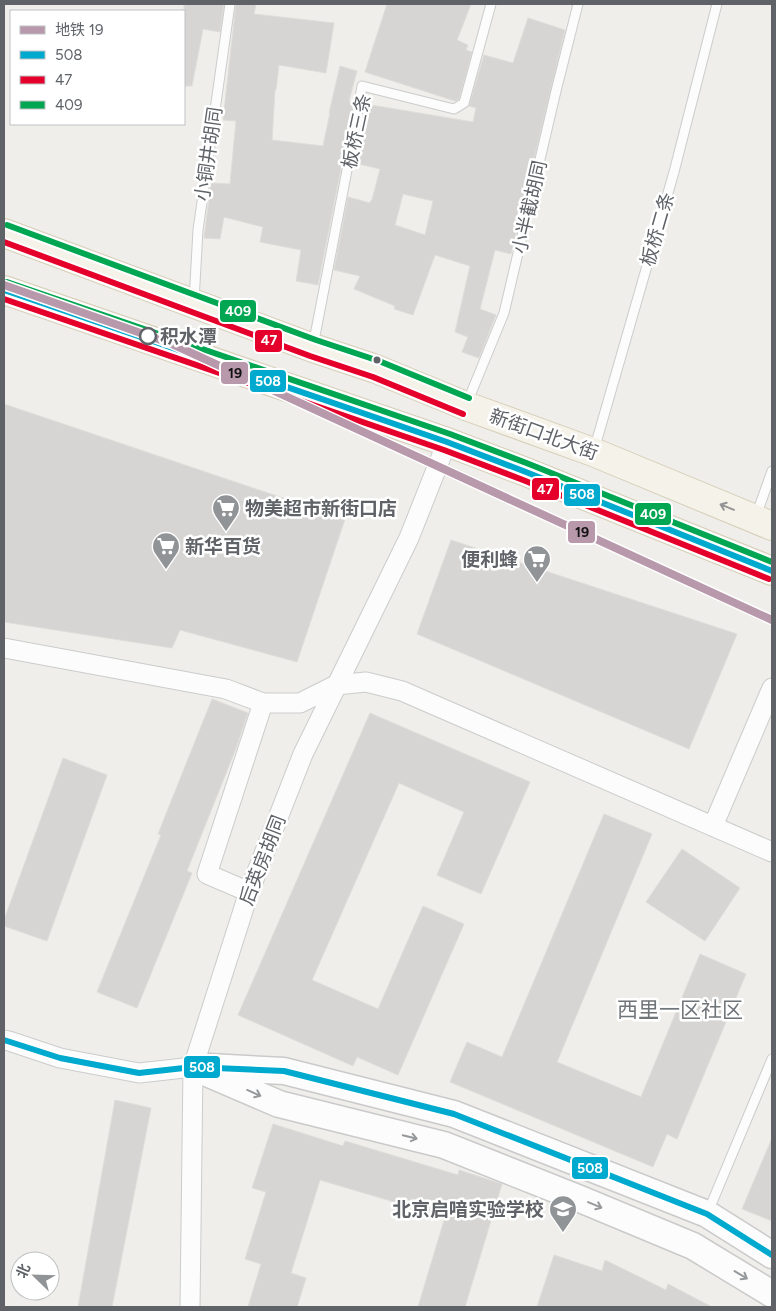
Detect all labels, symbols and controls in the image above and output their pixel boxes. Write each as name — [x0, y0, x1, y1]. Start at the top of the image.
legend — [10, 10, 185, 125]
text: 地铁 19 — [55, 21, 103, 39]
text: 508 — [55, 46, 82, 64]
text: 47 — [55, 71, 72, 89]
street label: 板桥三条 — [337, 92, 376, 171]
text: 409 — [55, 96, 82, 114]
street label: 小铜井胡同 — [190, 105, 226, 203]
street label: 小半截胡同 — [508, 158, 551, 256]
street label: 板桥二条 — [636, 189, 679, 269]
line badge: 409 — [219, 299, 257, 323]
text: 409 — [225, 303, 251, 320]
place label: 积水潭 — [160, 325, 217, 348]
marker: 积水潭 — [139, 327, 157, 345]
line badge: 47 — [254, 329, 283, 353]
text: 47 — [261, 332, 278, 349]
unlabelled marker — [372, 355, 382, 365]
line badge: 19 — [220, 361, 249, 385]
text: 19 — [228, 365, 242, 382]
line badge: 508 — [249, 369, 287, 393]
text: 508 — [255, 373, 281, 390]
street label: 新街口北大街 — [486, 404, 601, 465]
line badge: 47 — [531, 477, 560, 501]
text: 47 — [537, 481, 554, 498]
line badge: 508 — [563, 483, 601, 507]
text: 508 — [569, 486, 595, 503]
supermarket icon: 物美超市新街口店 — [211, 493, 241, 532]
place label: 物美超市新街口店 — [245, 497, 397, 520]
line badge: 409 — [634, 502, 672, 526]
one-way arrow — [720, 502, 735, 512]
text: 409 — [640, 506, 666, 523]
line badge: 19 — [567, 520, 596, 544]
text: 19 — [575, 524, 589, 541]
supermarket icon: 新华百货 — [151, 531, 181, 570]
place label: 新华百货 — [185, 535, 261, 558]
supermarket icon: 便利蜂 — [522, 544, 552, 583]
place label: 便利蜂 — [461, 548, 518, 571]
street label: 后英房胡同 — [235, 812, 290, 909]
district label: 西里一区社区 — [617, 997, 743, 1022]
line badge: 508 — [183, 1055, 221, 1079]
text: 508 — [189, 1059, 215, 1076]
one-way arrow — [246, 1089, 261, 1099]
one-way arrow — [402, 1133, 418, 1142]
line badge: 508 — [571, 1156, 609, 1180]
text: 508 — [577, 1160, 603, 1177]
school or university icon: 北京启喑实验学校 — [548, 1194, 578, 1233]
place label: 北京启喑实验学校 — [392, 1198, 544, 1221]
one-way arrow — [587, 1201, 602, 1211]
north arrow — [10, 1251, 60, 1301]
text: 北 — [13, 1261, 34, 1281]
one-way arrow — [734, 1271, 748, 1281]

